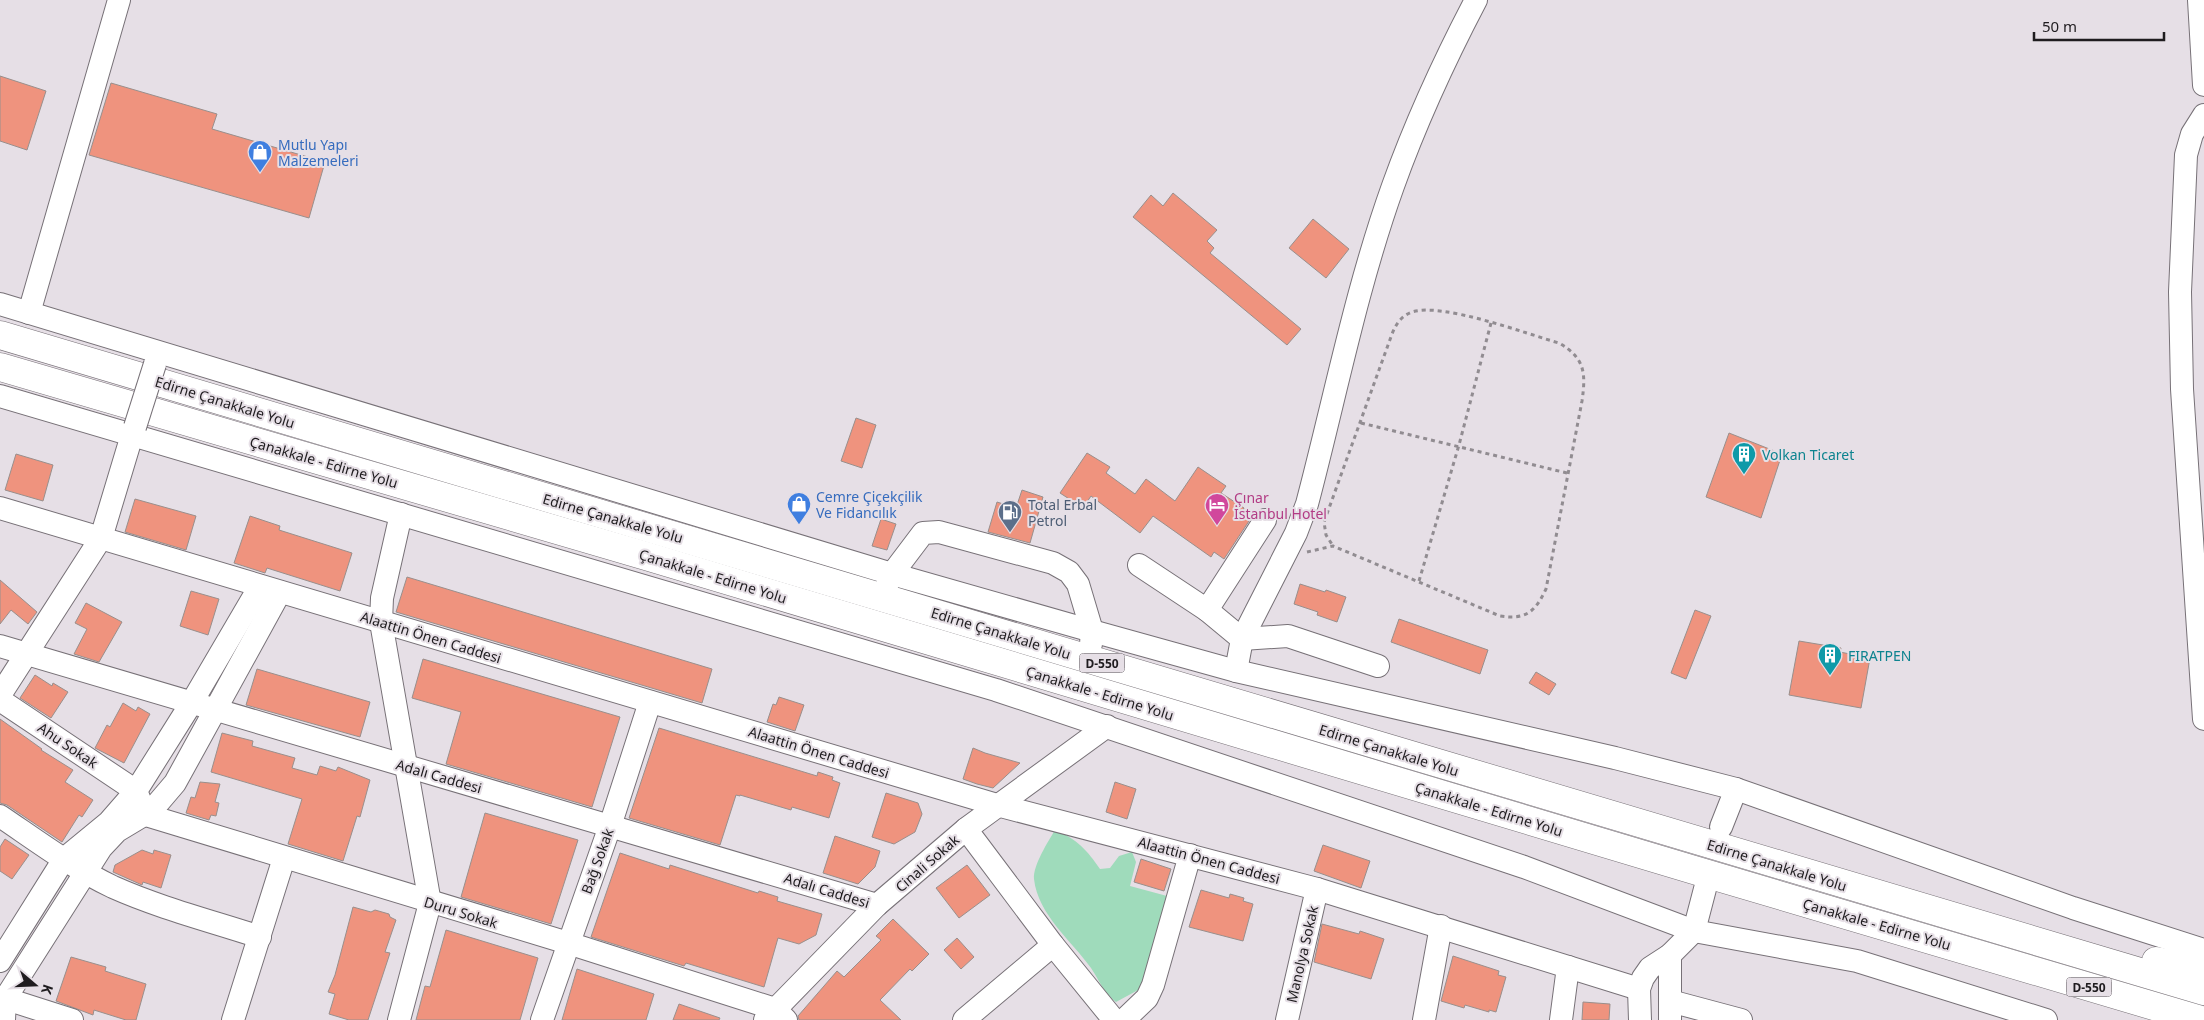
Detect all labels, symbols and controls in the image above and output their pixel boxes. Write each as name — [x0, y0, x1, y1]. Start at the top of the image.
scale bar — [2034, 10, 2164, 42]
text: 50 m — [2042, 16, 2077, 36]
place label: Mutlu Yapı Malzemeleri — [278, 135, 359, 170]
shop icon: Mutlu Yapı Malzemeleri — [247, 139, 273, 173]
street label: Edirne Çanakkale Yolu — [153, 372, 297, 432]
street label: Çanakkale - Edirne Yolu — [248, 432, 400, 492]
building icon: Volkan Ticaret — [1731, 441, 1757, 475]
place label: Volkan Ticaret — [1762, 445, 1854, 464]
place label: Cemre Çiçekçilik Ve Fidancılık — [816, 487, 923, 522]
place label: Çınar İstanbul Hotel — [1234, 488, 1327, 523]
street label: Edirne Çanakkale Yolu — [541, 489, 685, 547]
shop icon: Cemre Çiçekçilik Ve Fidancılık — [786, 491, 812, 525]
hotel icon: Çınar İstanbul Hotel — [1204, 492, 1230, 526]
place label: Total Erbal Petrol — [1028, 495, 1097, 530]
fuel station icon: Total Erbal Petrol — [997, 499, 1023, 533]
street label: Çanakkale - Edirne Yolu — [637, 545, 789, 607]
street label: Edirne Çanakkale Yolu — [929, 603, 1073, 663]
street label: Alaattin Önen Caddesi — [358, 607, 504, 667]
building icon: FIRATPEN — [1817, 642, 1843, 676]
place label: FIRATPEN — [1848, 646, 1911, 665]
road number: D-550 — [1080, 654, 1124, 672]
street label: Çanakkale - Edirne Yolu — [1024, 662, 1176, 724]
street label: Ahu Sokak — [34, 718, 102, 772]
street label: Edirne Çanakkale Yolu — [1317, 720, 1461, 780]
street label: Alaattin Önen Caddesi — [746, 722, 892, 782]
street label: Adalı Caddesi — [394, 755, 484, 797]
street label: Çanakkale - Edirne Yolu — [1413, 778, 1565, 840]
street label: Bağ Sokak — [576, 825, 618, 896]
street label: Cinali Sokak — [891, 830, 963, 896]
street label: Alaattin Önen Caddesi — [1136, 832, 1282, 888]
street label: Edirne Çanakkale Yolu — [1705, 835, 1849, 895]
street label: Adalı Caddesi — [782, 868, 872, 912]
street label: Duru Sokak — [422, 892, 501, 932]
street label: Çanakkale - Edirne Yolu — [1801, 894, 1953, 954]
street label: Manolya Sokak — [1282, 903, 1322, 1004]
north arrow — [10, 960, 60, 1010]
road number: D-550 — [2066, 978, 2112, 996]
text: K — [37, 982, 58, 998]

